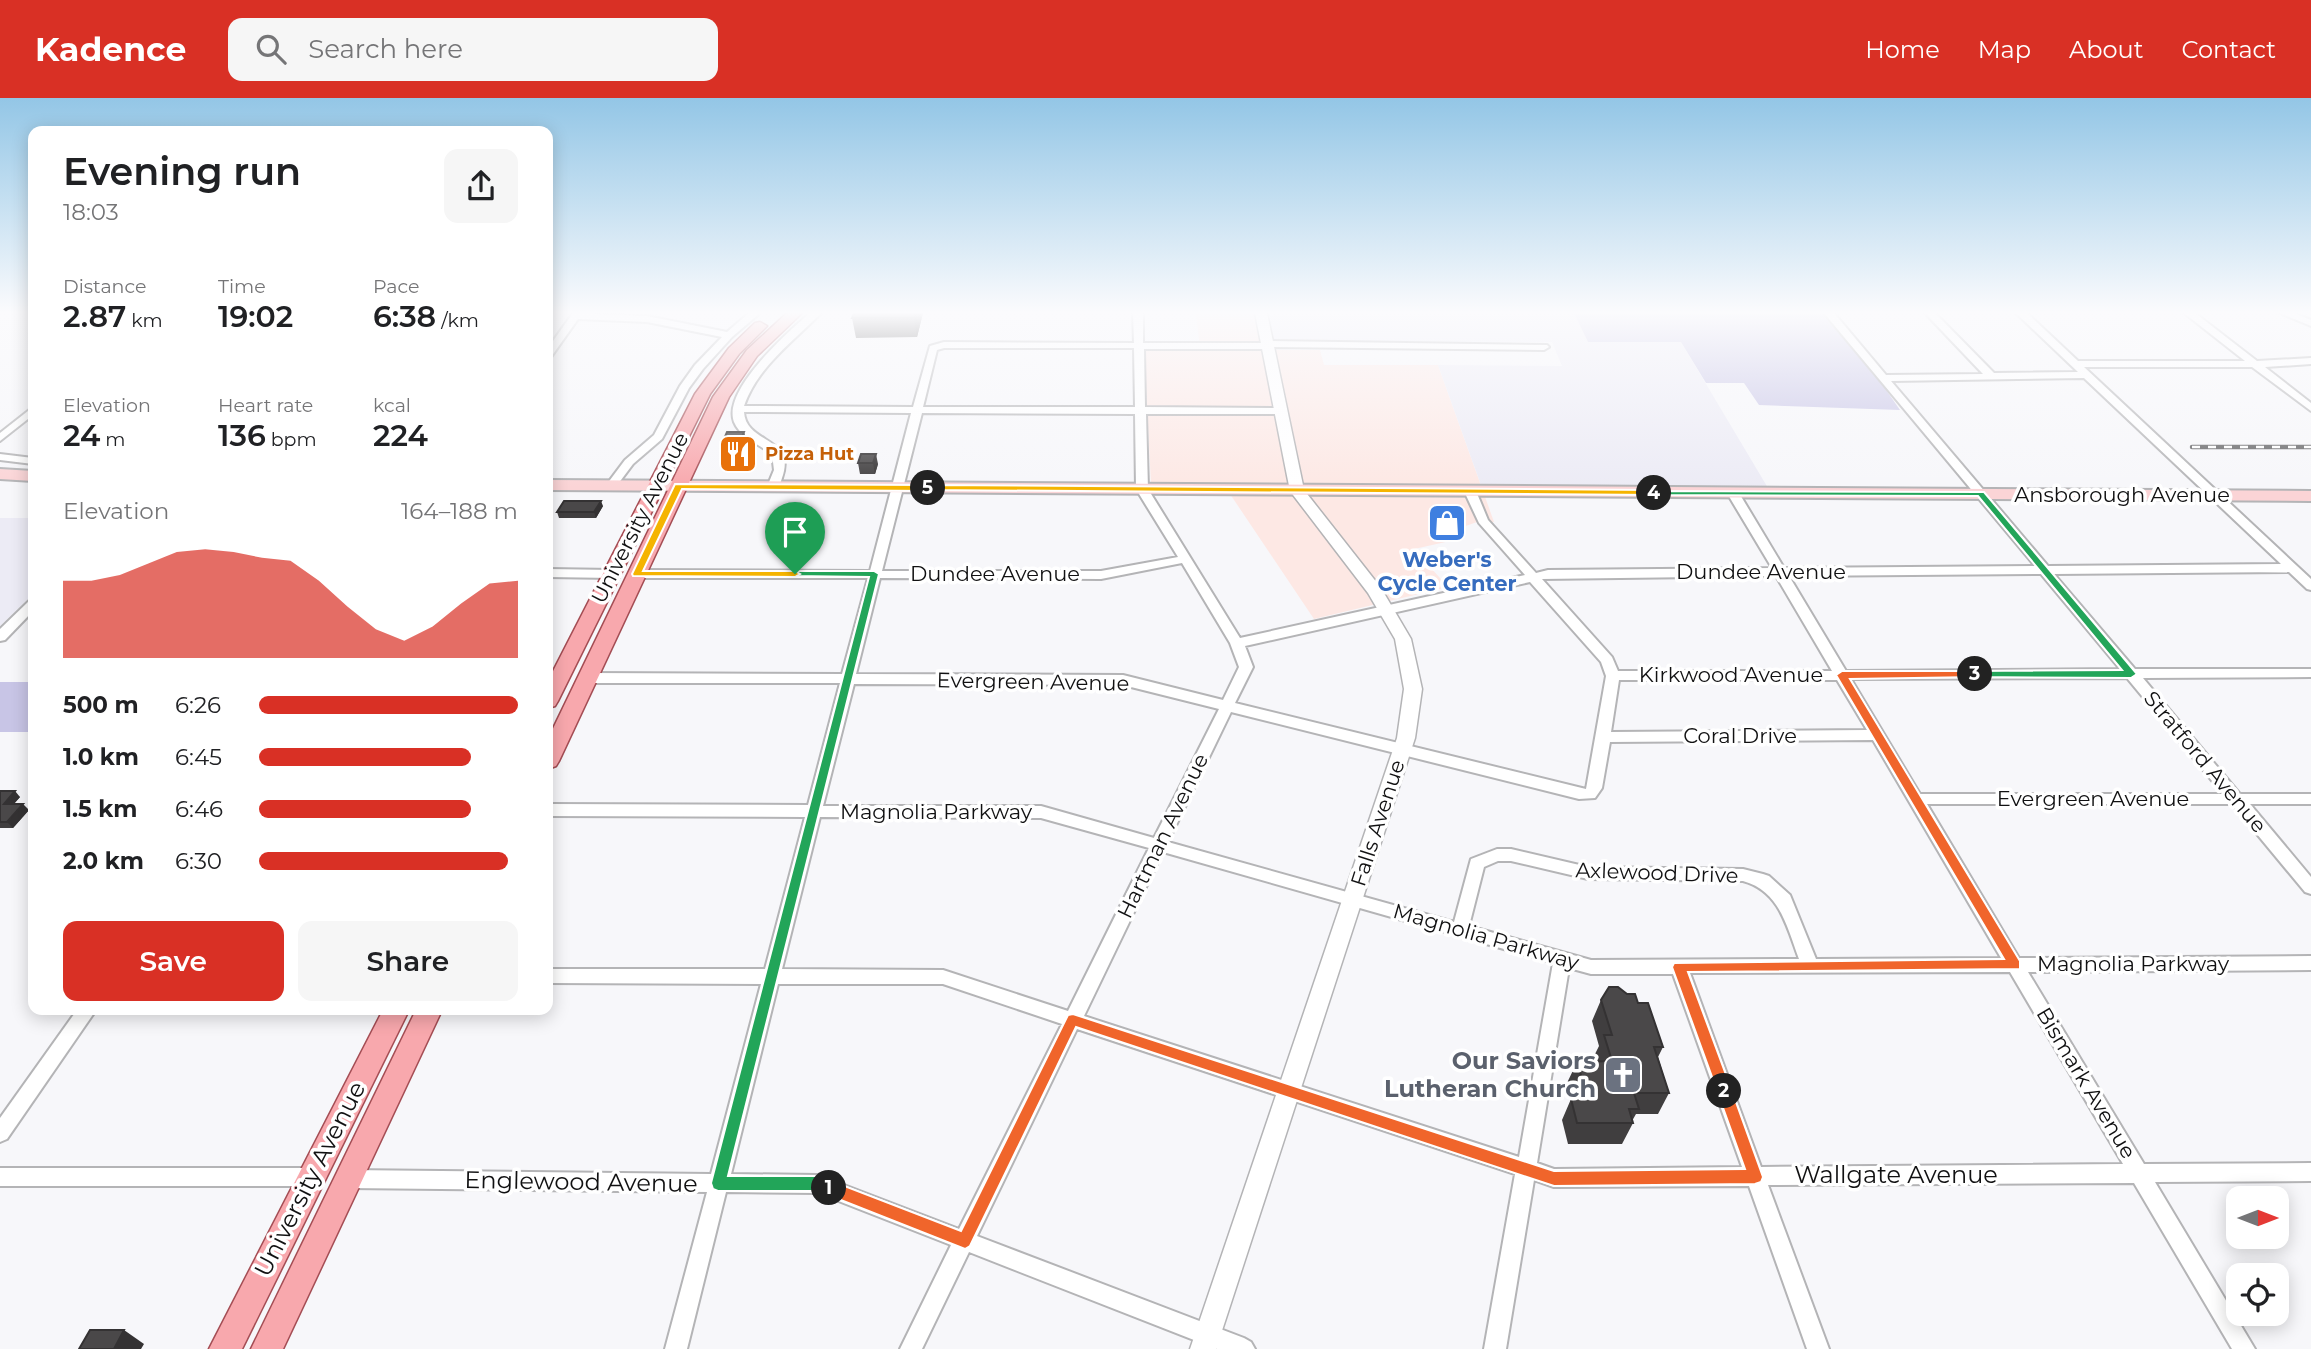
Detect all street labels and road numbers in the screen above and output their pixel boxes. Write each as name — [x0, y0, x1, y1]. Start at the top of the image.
street label: University Avenue — [586, 428, 693, 607]
street label: Ansborough Avenue — [2014, 482, 2230, 507]
street label: Dundee Avenue — [1676, 559, 1846, 584]
street label: Dundee Avenue — [910, 561, 1080, 586]
street label: Kirkwood Avenue — [1639, 662, 1823, 687]
street label: Evergreen Avenue — [937, 667, 1130, 696]
street label: Stratford Avenue — [2139, 686, 2272, 838]
street label: Coral Drive — [1683, 723, 1797, 748]
street label: Hartman Avenue — [1112, 749, 1213, 922]
street label: Falls Avenue — [1345, 756, 1410, 889]
street label: Evergreen Avenue — [1997, 786, 2189, 811]
street label: Magnolia Parkway — [840, 799, 1033, 824]
street label: Axlewood Drive — [1575, 857, 1739, 888]
street label: Magnolia Parkway — [1390, 898, 1583, 975]
street label: Magnolia Parkway — [2037, 951, 2230, 976]
street label: Bismark Avenue — [2031, 1003, 2141, 1163]
street label: University Avenue — [248, 1076, 371, 1281]
street label: Wallgate Avenue — [1794, 1160, 1998, 1189]
street label: Englewood Avenue — [464, 1165, 698, 1198]

